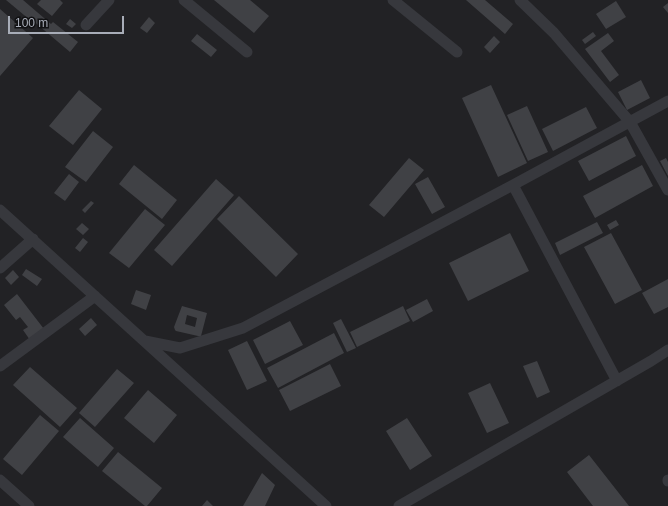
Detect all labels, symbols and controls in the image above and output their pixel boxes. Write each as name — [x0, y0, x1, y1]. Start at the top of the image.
scale bar — [10, 8, 126, 34]
text: 100 m — [15, 16, 48, 30]

